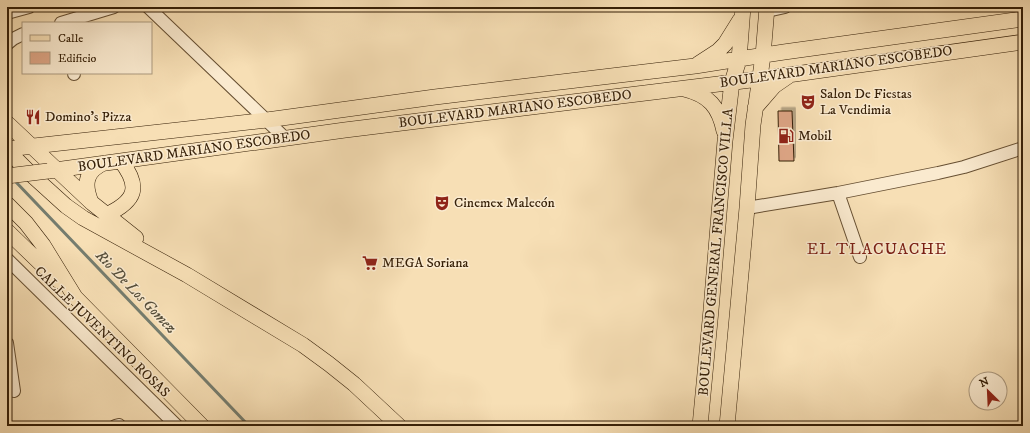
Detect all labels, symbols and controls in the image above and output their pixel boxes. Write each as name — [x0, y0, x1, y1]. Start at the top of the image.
legend — [22, 22, 152, 74]
text: Calle — [58, 31, 83, 46]
street label: BOULEVARD MARIANO ESCOBEDO — [718, 42, 954, 92]
text: Edificio — [58, 51, 97, 66]
place label: Salon De Fiestas La Vendimia — [820, 85, 912, 119]
street label: BOULEVARD MARIANO ESCOBEDO — [397, 86, 633, 132]
theatre icon: Salon De Fiestas La Vendimia — [799, 93, 817, 111]
street label: BOULEVARD GENERAL FRANCISCO VILLA — [694, 106, 738, 397]
restaurant icon: Domino's Pizza — [24, 108, 42, 126]
place label: Domino's Pizza — [45, 108, 131, 126]
street label: BOULEVARD MARIANO ESCOBEDO — [76, 126, 312, 176]
fuel station icon: Mobil — [777, 127, 795, 145]
place label: Mobil — [798, 127, 833, 145]
theatre icon: Cinemex Malecón — [433, 194, 451, 212]
place label: Cinemex Malecón — [454, 194, 556, 212]
district label: EL TLACUACHE — [807, 239, 947, 259]
water label: Rio De Los Gomez — [91, 246, 181, 338]
supermarket icon: MEGA Soriana — [361, 254, 379, 272]
place label: MEGA Soriana — [382, 254, 469, 272]
street label: CALLE JUVENTINO ROSAS — [30, 263, 174, 401]
north arrow — [968, 371, 1008, 411]
text: N — [977, 375, 991, 391]

